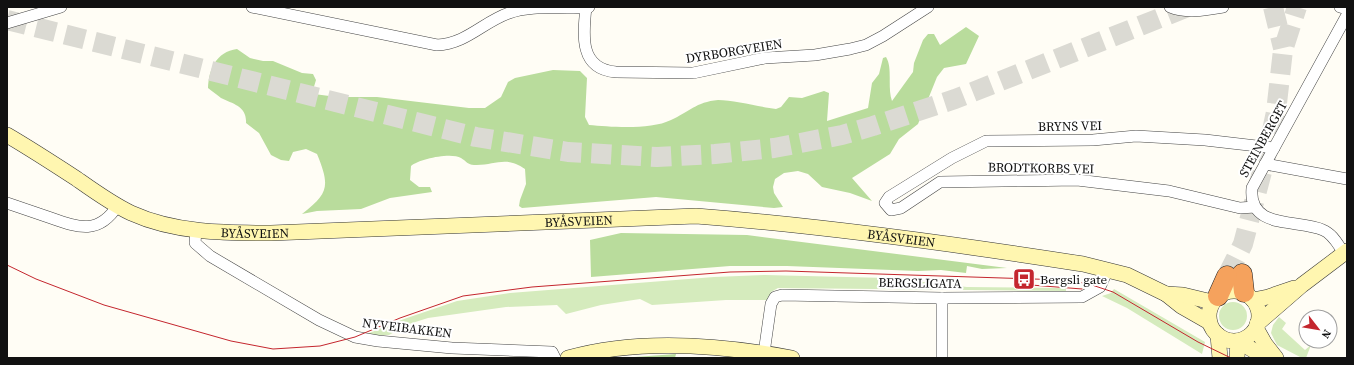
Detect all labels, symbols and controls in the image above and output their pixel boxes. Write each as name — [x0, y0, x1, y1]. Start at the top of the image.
street label: DYRBORGVEIEN — [685, 35, 784, 67]
street label: STEINBERGET — [1235, 98, 1291, 180]
street label: BRYNS VEI — [1038, 117, 1102, 135]
street label: BRODTKORBS VEI — [988, 159, 1094, 177]
street label: BYÅSVEIEN — [544, 211, 614, 231]
street label: BYÅSVEIEN — [220, 224, 290, 242]
street label: BYÅSVEIEN — [866, 225, 937, 251]
bus stop icon: Bergsli gate — [1011, 266, 1037, 292]
place label: Bergsli gate — [1040, 271, 1108, 288]
street label: BERGSLIGATA — [878, 274, 962, 292]
north arrow — [1298, 309, 1338, 349]
street label: NYVEIBAKKEN — [361, 314, 453, 342]
text: N — [1318, 327, 1335, 341]

